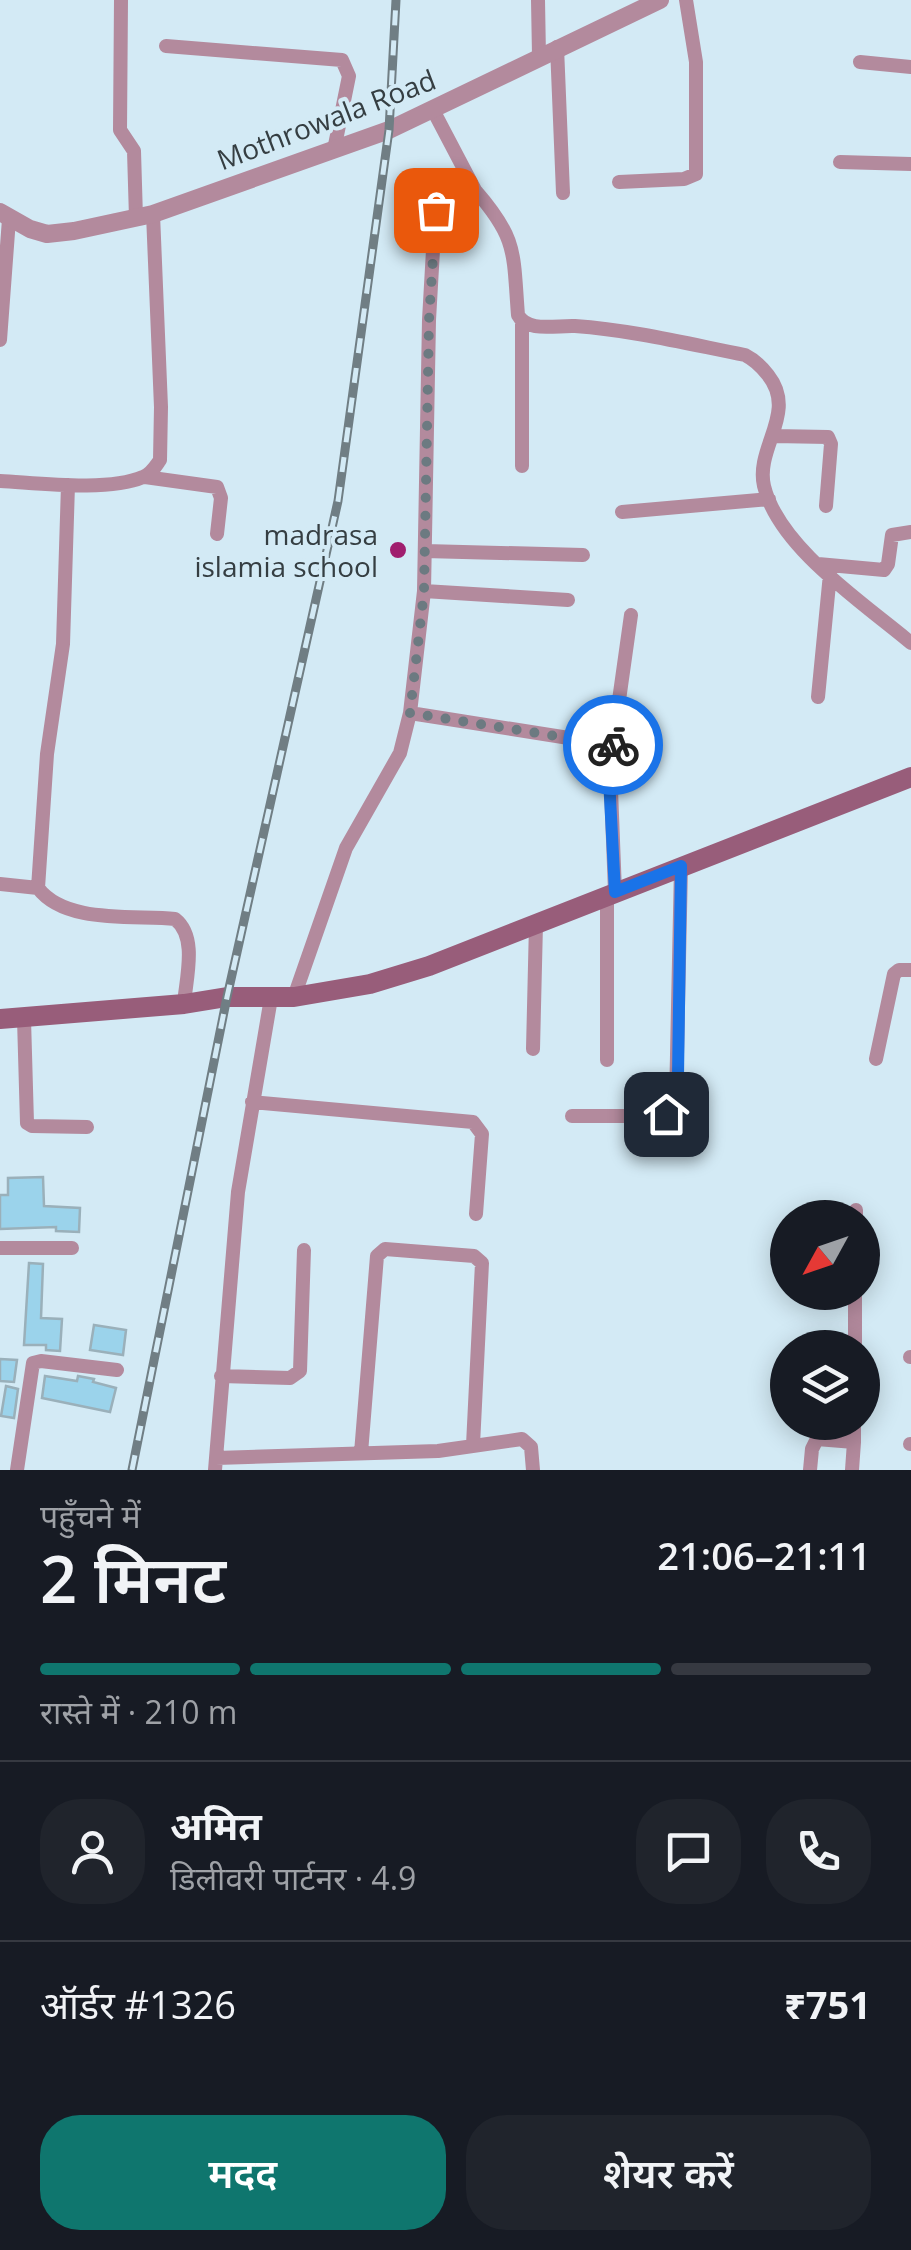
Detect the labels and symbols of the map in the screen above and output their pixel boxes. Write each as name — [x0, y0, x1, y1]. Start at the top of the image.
street label: Mothrowala Road — [211, 60, 441, 178]
pin — [394, 168, 479, 253]
place label: madrasa islamia school — [194, 515, 378, 585]
marker: madrasa islamia school — [387, 539, 409, 561]
courier — [563, 695, 663, 795]
pin — [624, 1072, 709, 1157]
north arrow — [770, 1200, 880, 1310]

